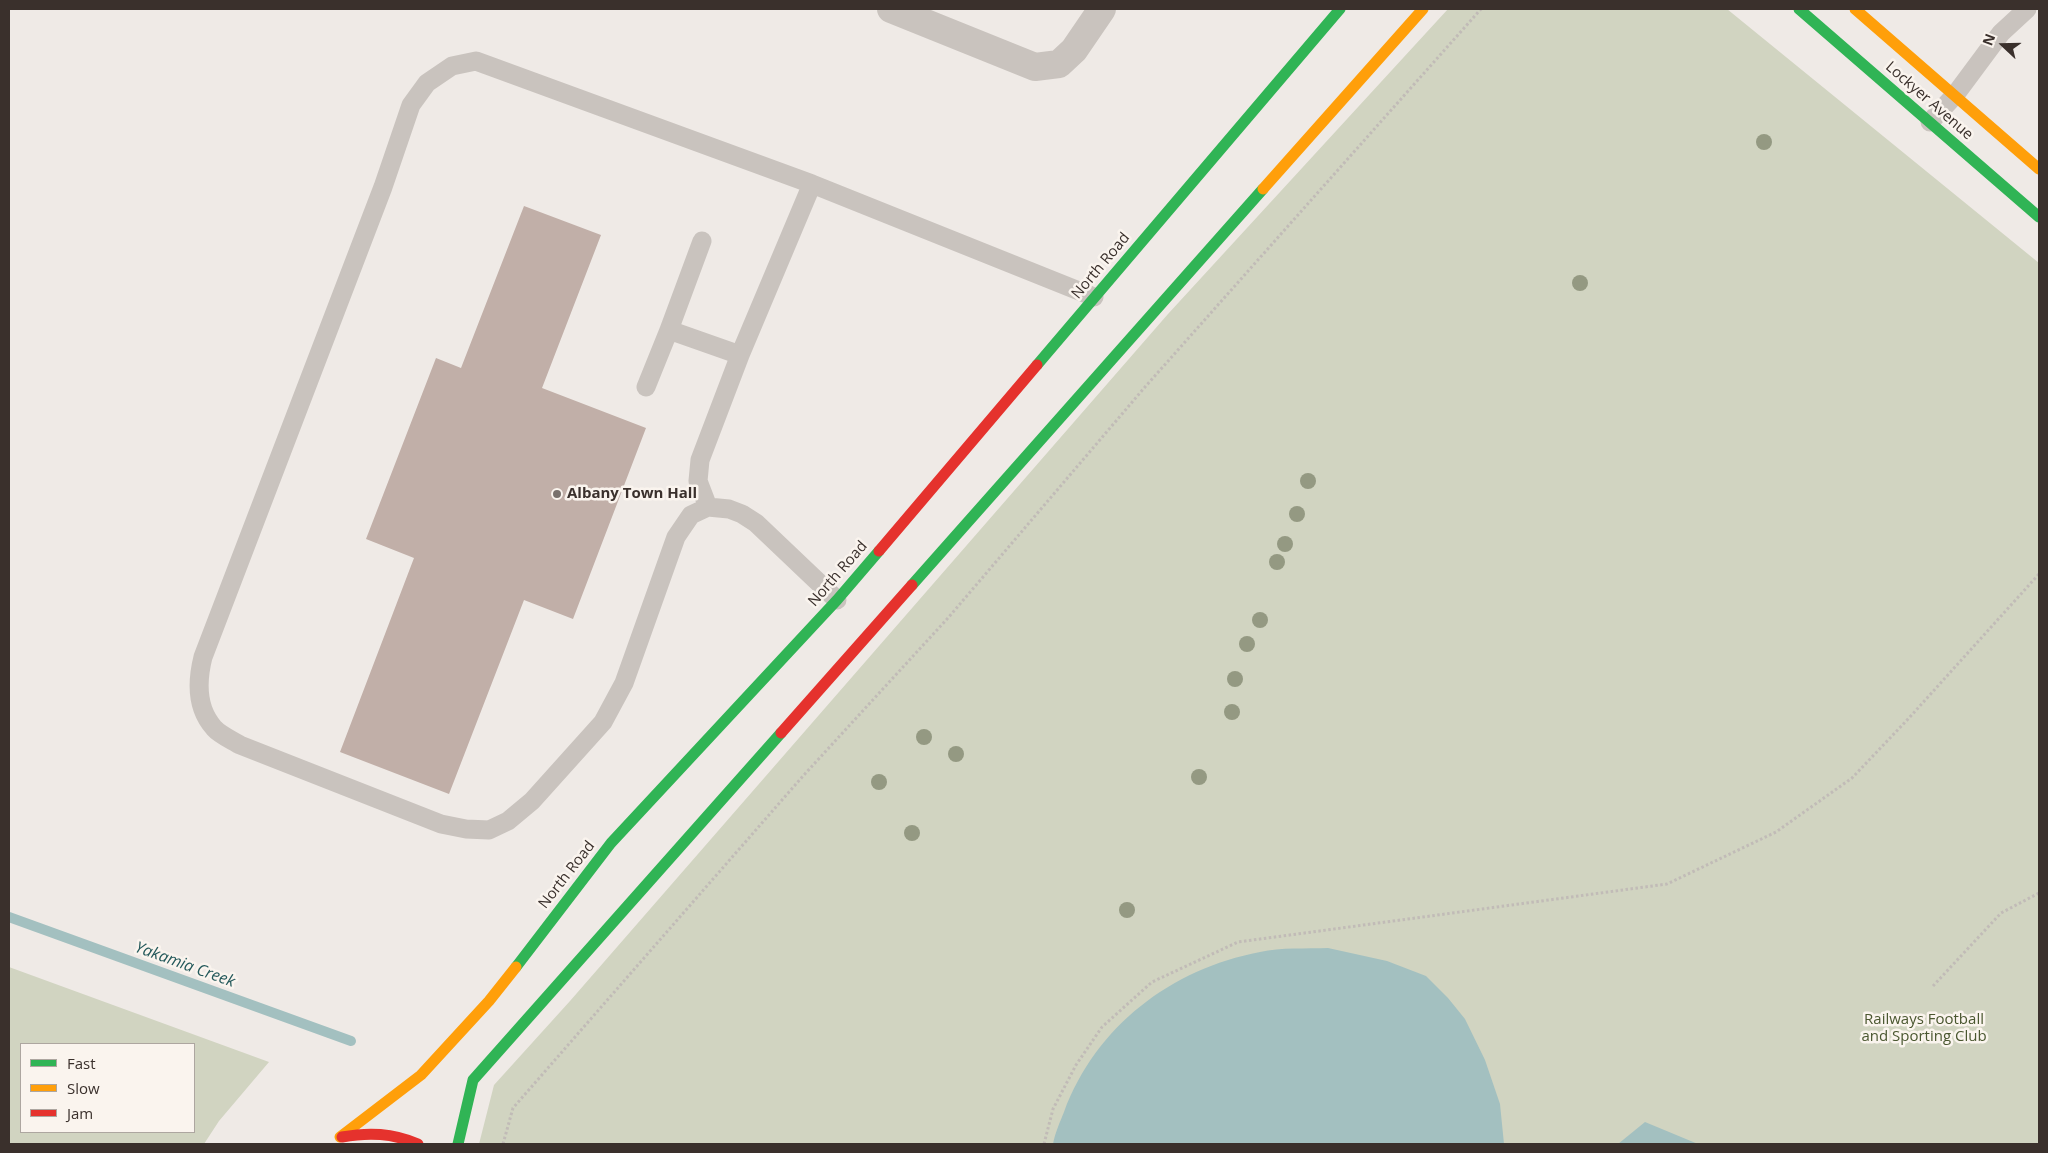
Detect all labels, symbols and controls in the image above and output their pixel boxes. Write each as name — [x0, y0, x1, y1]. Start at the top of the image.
north arrow — [1978, 20, 2028, 70]
text: N — [1978, 31, 1999, 48]
street label: Lockyer Avenue — [1882, 58, 1976, 144]
street label: North Road — [1068, 229, 1134, 303]
place label: Albany Town Hall — [567, 485, 697, 503]
marker: Albany Town Hall — [551, 488, 563, 500]
street label: North Road — [805, 538, 871, 610]
street label: North Road — [535, 838, 599, 912]
water label: Yakamia Creek — [133, 938, 237, 992]
park label: Railways Football and Sporting Club — [1861, 1011, 1987, 1046]
legend — [20, 1043, 195, 1133]
text: Fast — [67, 1053, 96, 1073]
text: Slow — [67, 1078, 100, 1098]
text: Jam — [67, 1103, 93, 1123]

